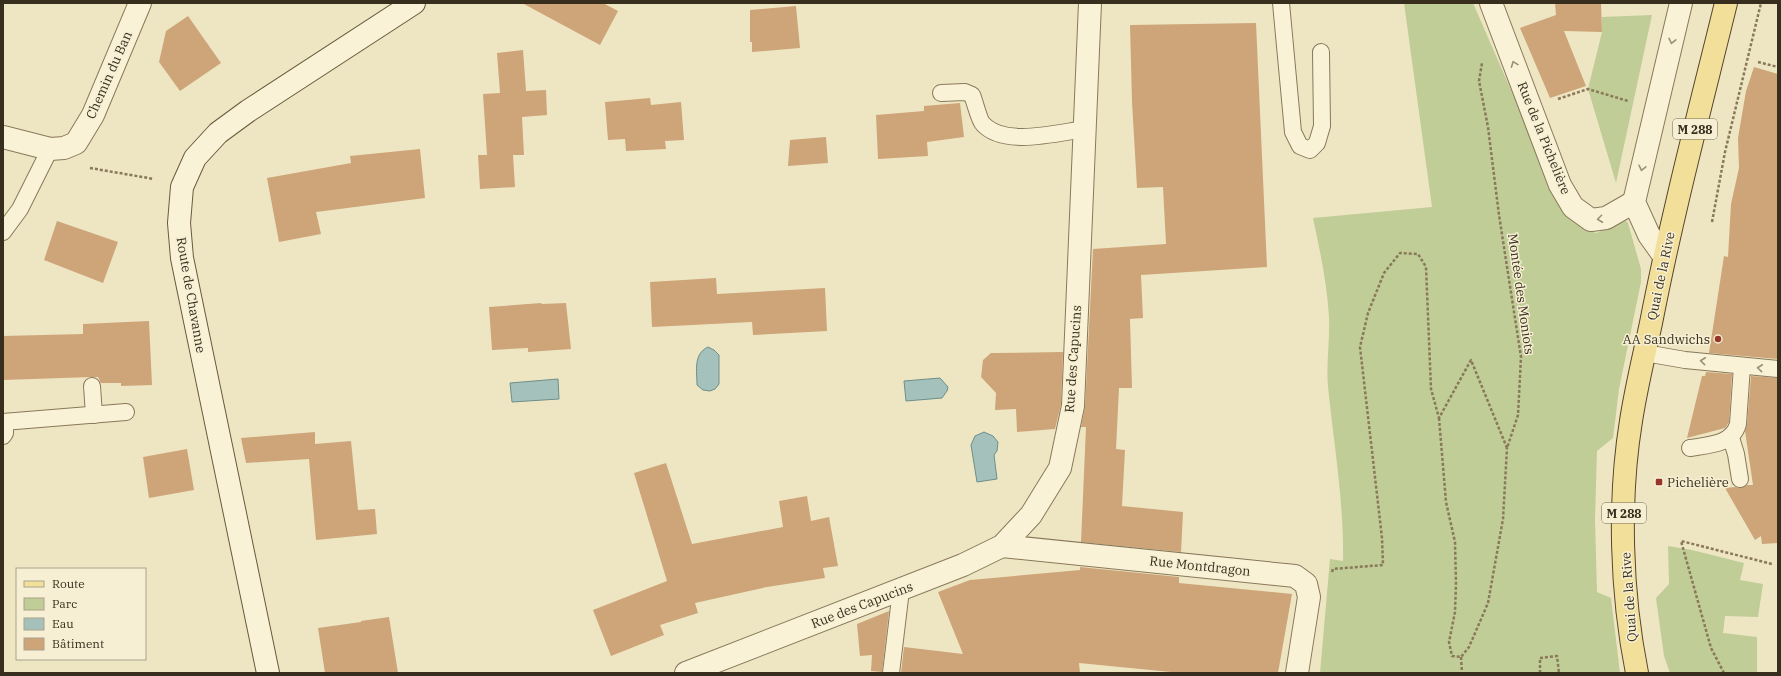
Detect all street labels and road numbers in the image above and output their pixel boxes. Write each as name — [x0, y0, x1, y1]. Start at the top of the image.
street label: Chemin du Ban — [82, 28, 136, 122]
street label: Rue de la Pichelière — [1514, 79, 1574, 197]
road number: M 288 — [1673, 119, 1717, 139]
street label: Quai de la Rive — [1643, 230, 1679, 322]
street label: Montée des Moniots — [1504, 232, 1538, 356]
street label: Route de Chavanne — [172, 236, 210, 354]
street label: Rue des Capucins — [1061, 305, 1085, 413]
road number: M 288 — [1602, 503, 1646, 523]
street label: Quai de la Rive — [1617, 551, 1641, 643]
street label: Rue Montdragon — [1149, 552, 1251, 580]
street label: Rue des Capucins — [809, 578, 915, 632]

